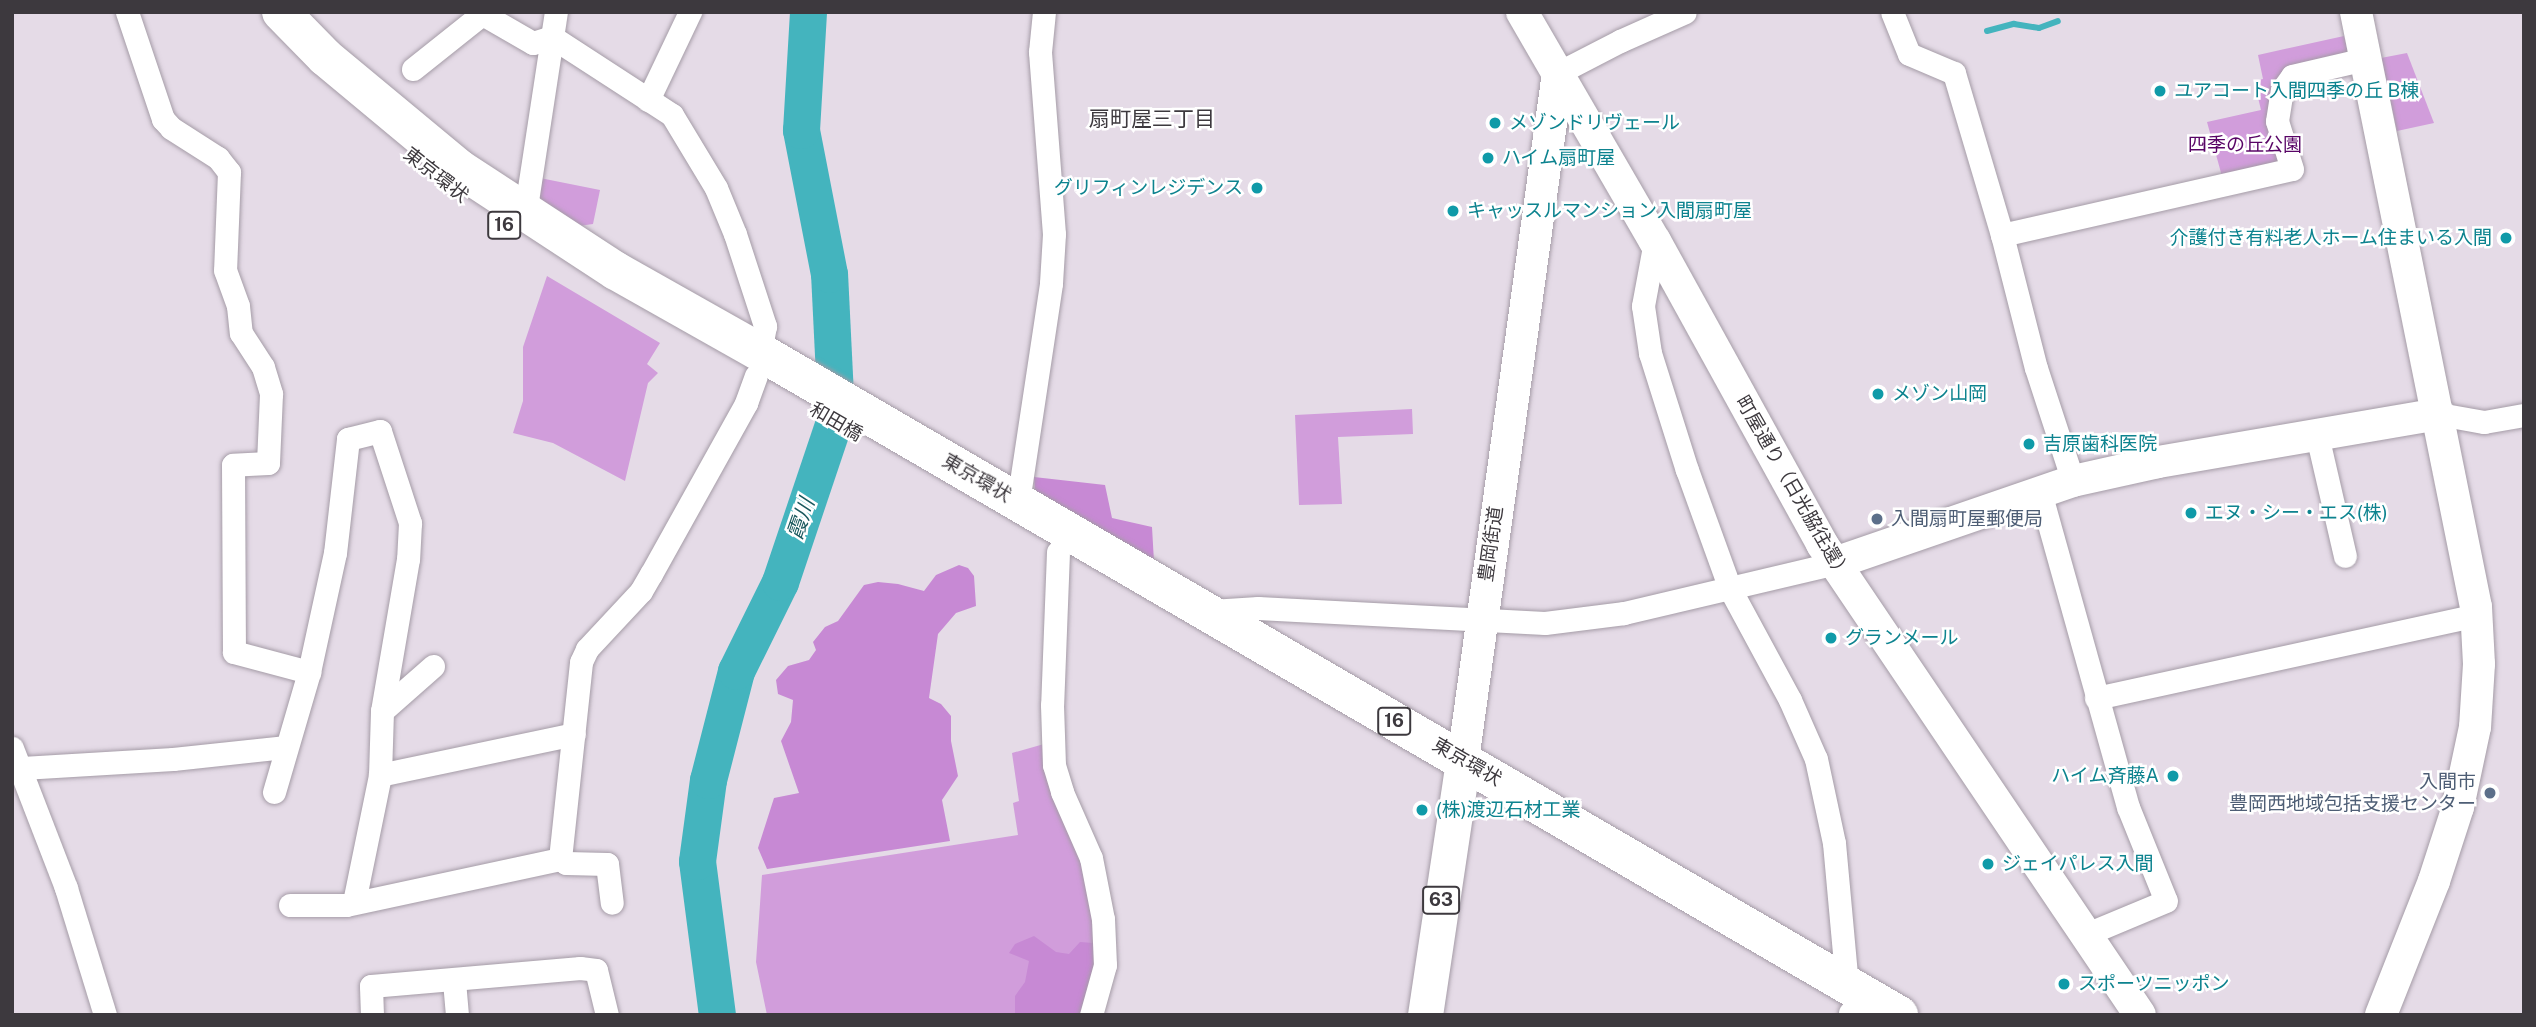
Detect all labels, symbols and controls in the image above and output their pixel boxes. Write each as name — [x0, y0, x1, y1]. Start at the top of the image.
place label: ユアコート入間四季の丘 B棟 — [2174, 80, 2419, 102]
marker: ユアコート入間四季の丘 B棟 — [2152, 83, 2168, 99]
district label: 扇町屋三丁目 — [1089, 106, 1215, 132]
place label: メゾンドリヴェール — [1509, 112, 1680, 134]
marker: メゾンドリヴェール — [1487, 115, 1503, 131]
park label: 四季の丘公園 — [2188, 134, 2302, 156]
street label: 東京環状 — [399, 143, 473, 207]
place label: ハイム扇町屋 — [1502, 147, 1616, 169]
marker: ハイム扇町屋 — [1480, 150, 1496, 166]
place label: グリフィンレジデンス — [1053, 177, 1243, 199]
marker: グリフィンレジデンス — [1249, 180, 1265, 196]
place label: キャッスルマンション入間扇町屋 — [1467, 200, 1752, 222]
marker: キャッスルマンション入間扇町屋 — [1445, 203, 1461, 219]
road number: 16 — [486, 210, 522, 240]
place label: 介護付き有料老人ホーム住まいる入間 — [2169, 227, 2492, 249]
marker: 介護付き有料老人ホーム住まいる入間 — [2498, 230, 2514, 246]
place label: メゾン山岡 — [1892, 383, 1987, 405]
marker: メゾン山岡 — [1870, 386, 1886, 402]
street label: 町屋通り（日光脇往還） — [1731, 392, 1855, 584]
street label: 和田橋 — [806, 398, 866, 446]
place label: 吉原歯科医院 — [2043, 433, 2157, 455]
marker: 吉原歯科医院 — [2021, 436, 2037, 452]
street label: 東京環状 — [938, 449, 1016, 507]
water label: 霞川 — [782, 495, 820, 543]
place label: エヌ・シー・エス(株) — [2205, 502, 2388, 524]
street label: 豊岡街道 — [1474, 505, 1508, 583]
marker: エヌ・シー・エス(株) — [2183, 505, 2199, 521]
place label: 入間扇町屋郵便局 — [1891, 508, 2043, 530]
marker: 入間扇町屋郵便局 — [1869, 511, 1885, 527]
place label: グランメール — [1845, 627, 1959, 649]
marker: グランメール — [1823, 630, 1839, 646]
road number: 16 — [1376, 706, 1412, 736]
street label: 東京環状 — [1428, 733, 1506, 791]
place label: ハイム斉藤A — [2051, 765, 2159, 787]
marker: ハイム斉藤A — [2165, 768, 2181, 784]
place label: 入間市 豊岡西地域包括支援センター — [2229, 771, 2476, 815]
marker: 入間市 豊岡西地域包括支援センター — [2482, 785, 2498, 801]
place label: (株)渡辺石材工業 — [1436, 799, 1581, 821]
marker: (株)渡辺石材工業 — [1414, 802, 1430, 818]
place label: ジェイパレス入間 — [2002, 853, 2154, 875]
marker: ジェイパレス入間 — [1980, 856, 1996, 872]
road number: 63 — [1422, 886, 1460, 915]
place label: スポーツニッポン — [2078, 973, 2230, 995]
marker: スポーツニッポン — [2056, 976, 2072, 992]

